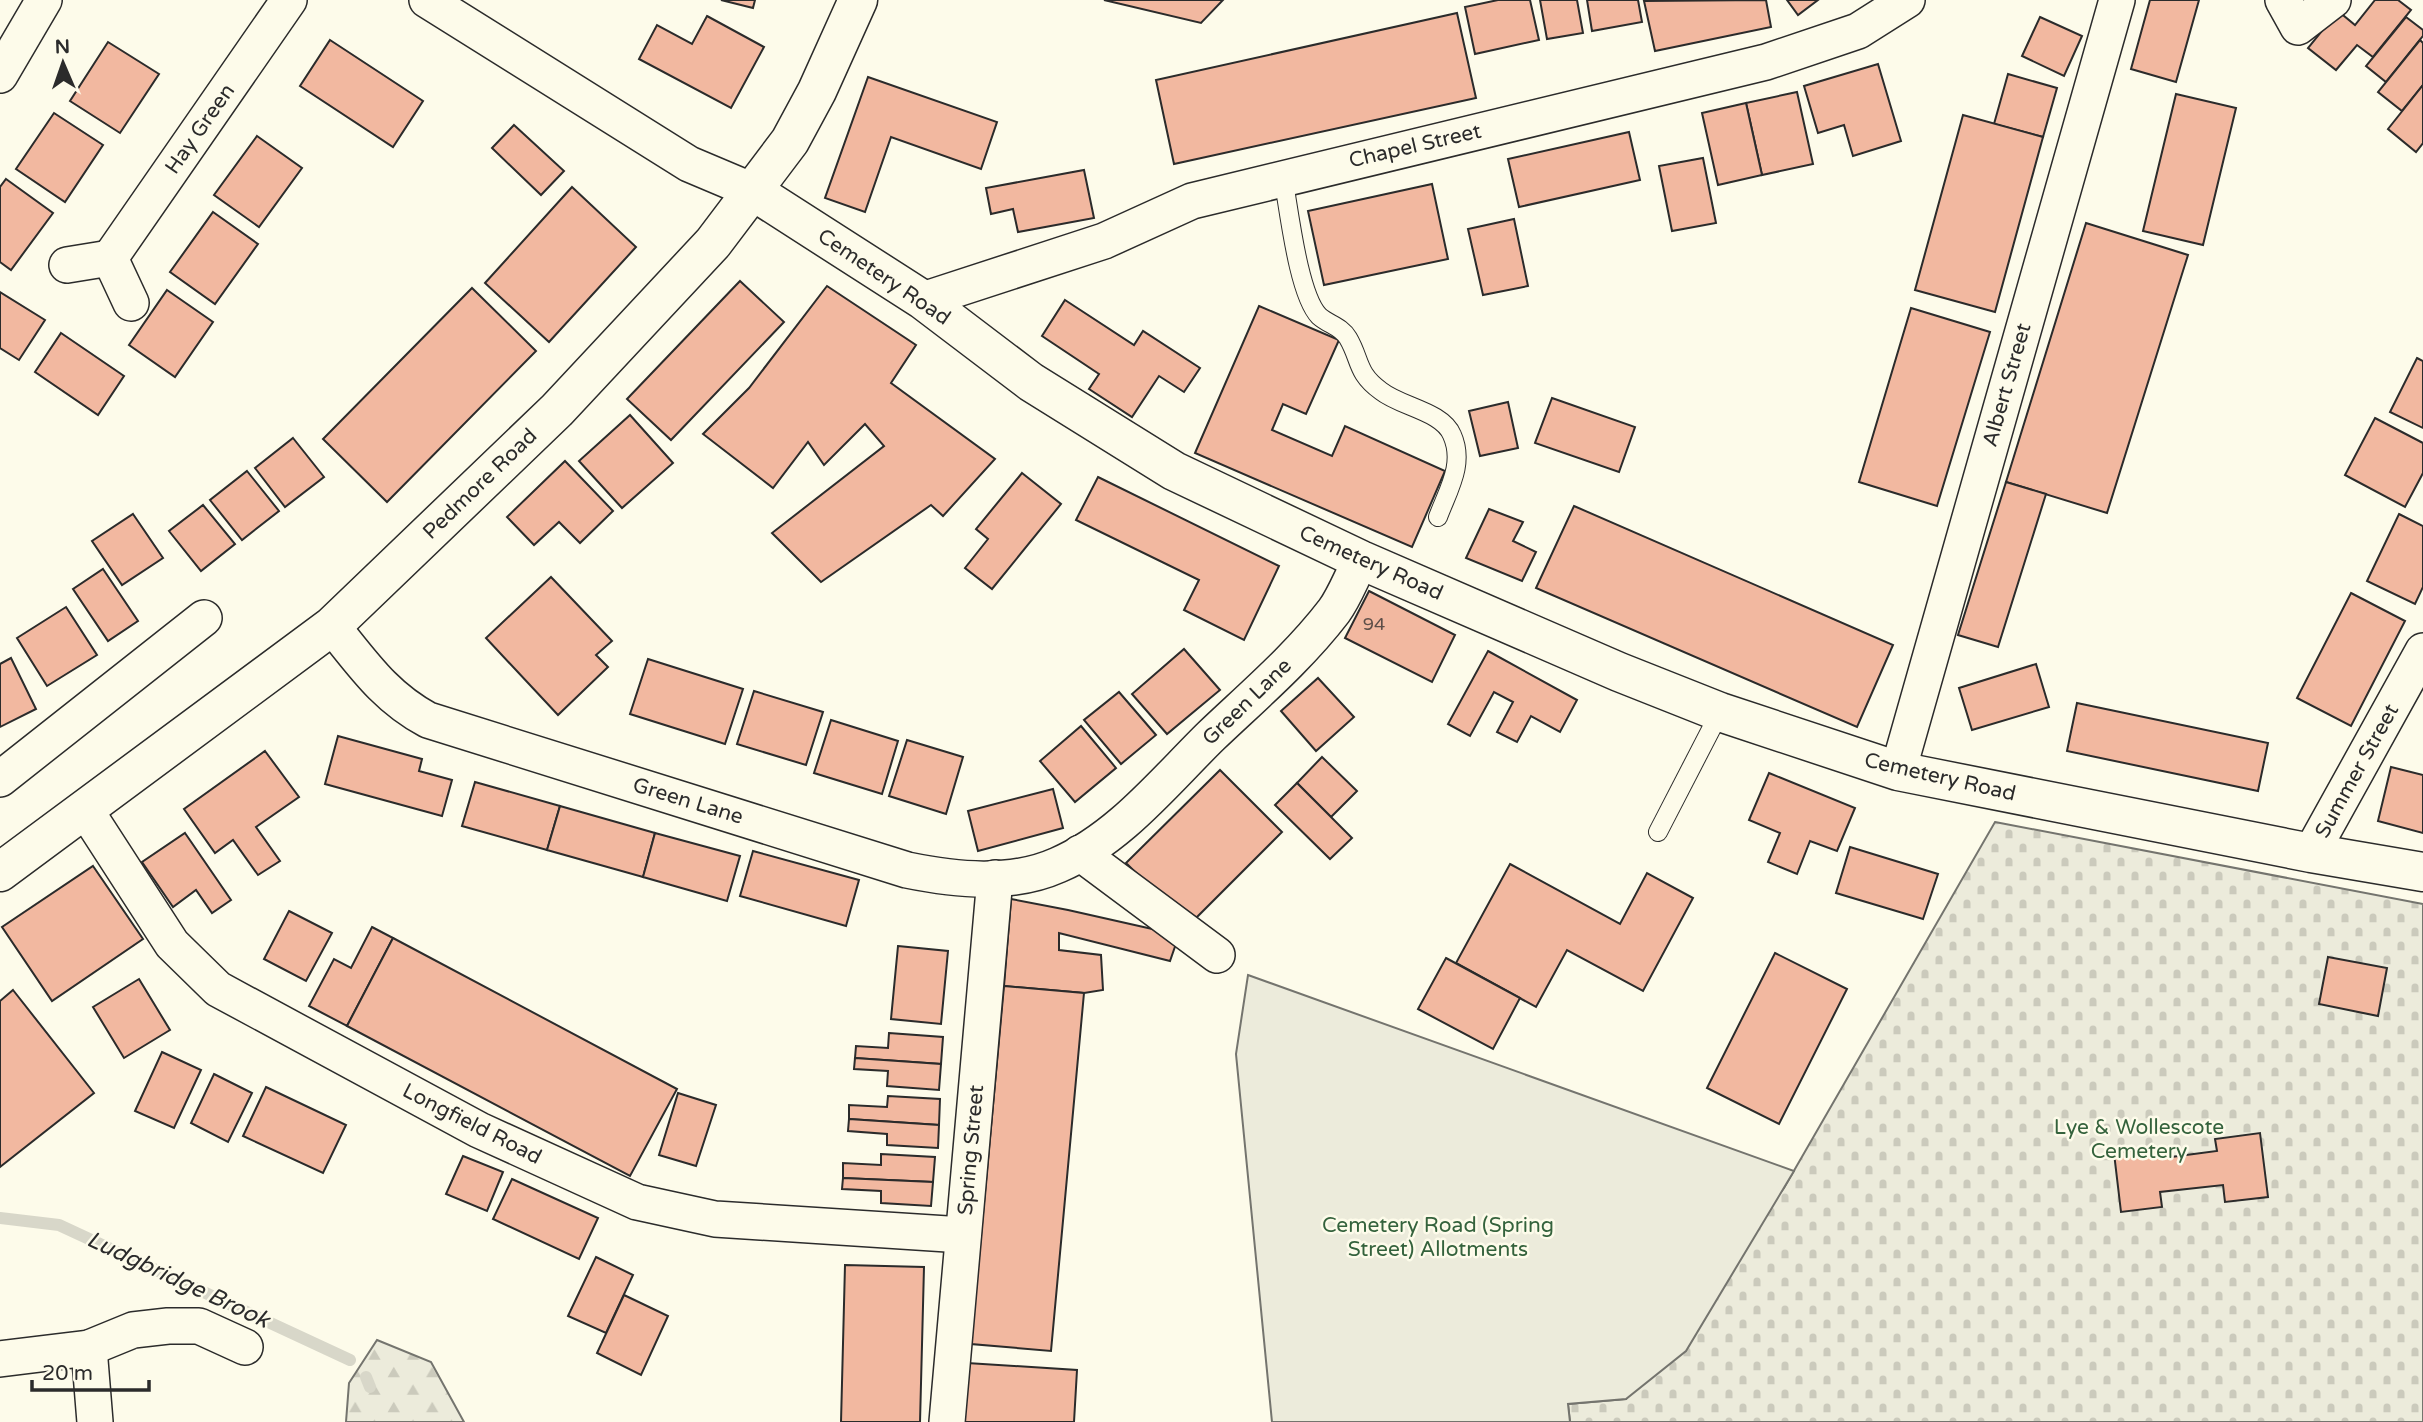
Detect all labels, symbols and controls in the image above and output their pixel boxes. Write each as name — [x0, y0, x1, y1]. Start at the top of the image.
north arrow — [28, 28, 98, 98]
text: N — [54, 36, 70, 58]
street label: Hay Green — [160, 79, 240, 179]
street label: Chapel Street — [1346, 119, 1484, 173]
street label: Cemetery Road — [813, 223, 955, 331]
street label: Albert Street — [1977, 320, 2037, 450]
street label: Pedmore Road — [418, 423, 542, 545]
street label: Cemetery Road — [1295, 520, 1447, 606]
house number: 94 — [1363, 613, 1385, 635]
street label: Green Lane — [1197, 653, 1297, 751]
street label: Summer Street — [2310, 700, 2404, 842]
street label: Cemetery Road — [1862, 747, 2018, 807]
street label: Green Lane — [630, 772, 746, 830]
street label: Longfield Road — [398, 1078, 546, 1170]
street label: Spring Street — [953, 1084, 989, 1216]
park label: Lye & Wollescote Cemetery — [2054, 1115, 2224, 1164]
park label: Cemetery Road (Spring Street) Allotments — [1322, 1213, 1554, 1262]
water label: Ludgbridge Brook — [82, 1225, 275, 1335]
scale bar — [32, 1348, 149, 1392]
text: 20 m — [42, 1361, 93, 1386]

